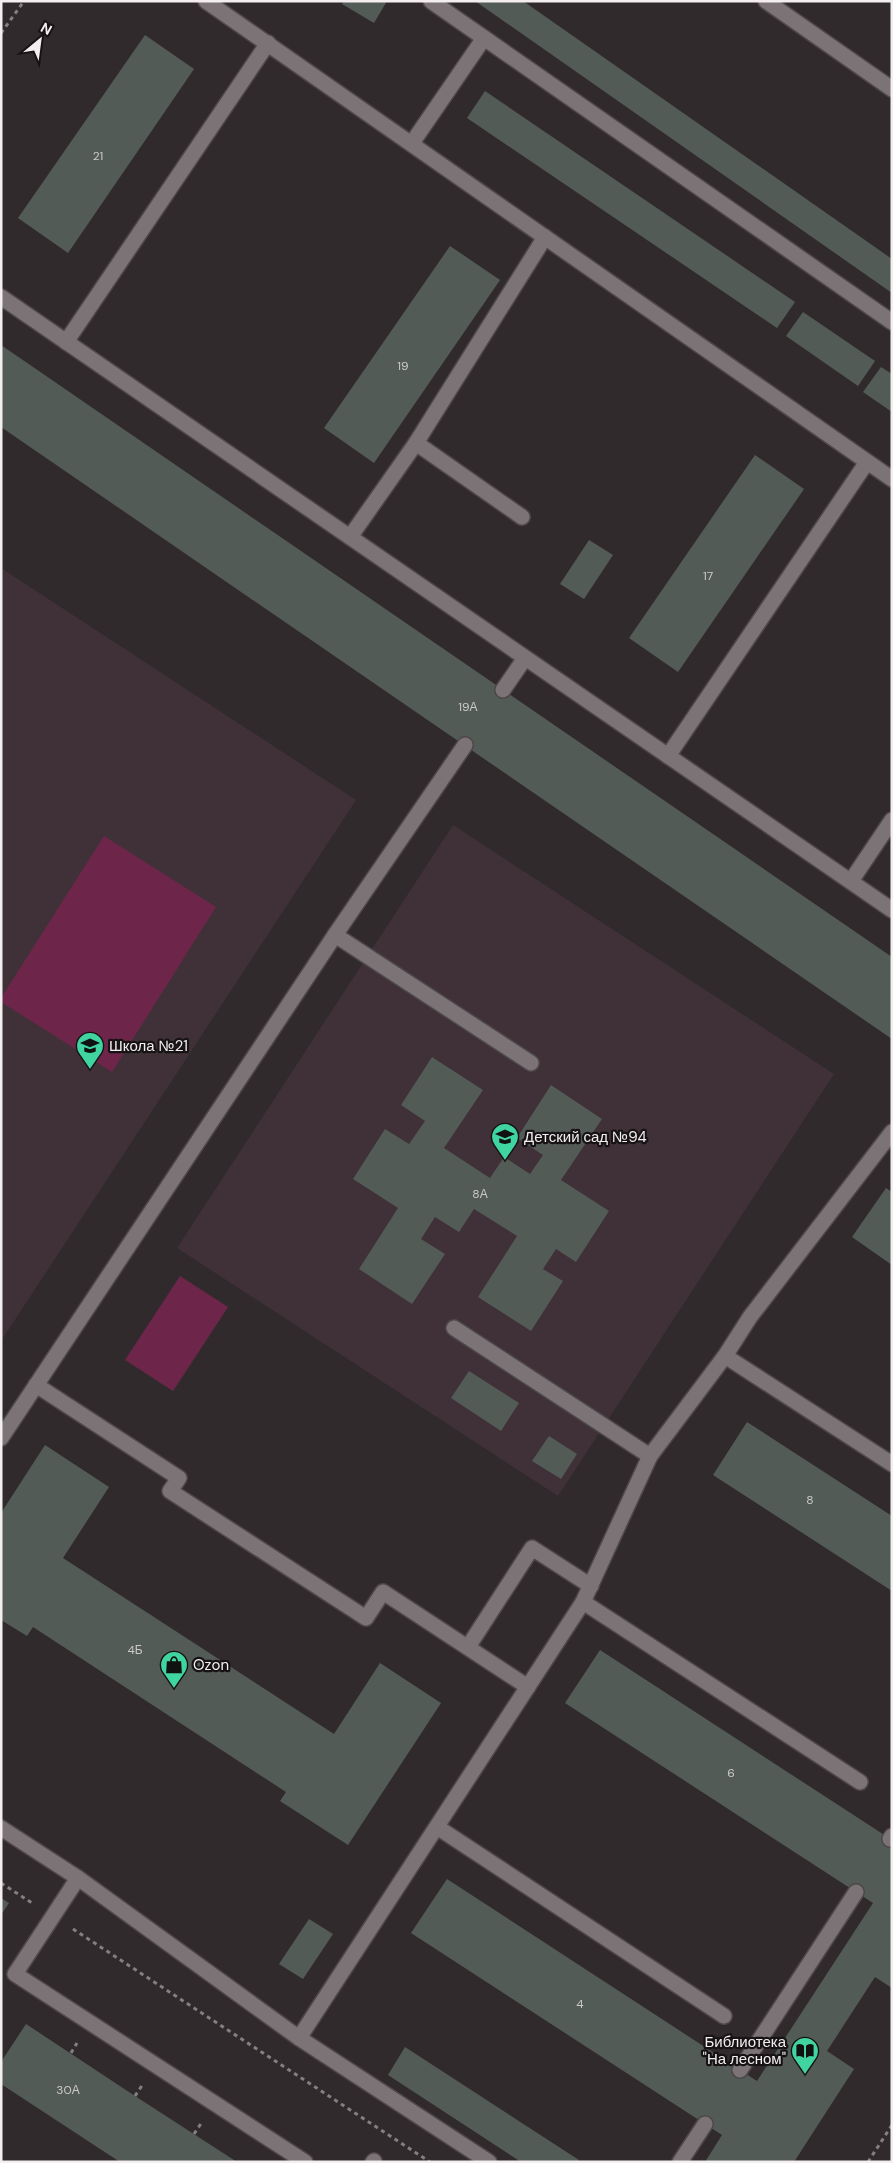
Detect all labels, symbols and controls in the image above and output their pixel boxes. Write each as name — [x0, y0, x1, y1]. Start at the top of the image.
north arrow — [15, 15, 65, 65]
text: N — [37, 18, 55, 39]
house number: 21 — [93, 148, 103, 164]
house number: 19 — [397, 358, 409, 374]
house number: 17 — [703, 568, 713, 584]
house number: 19А — [458, 699, 478, 715]
school or university icon: Школа №21 — [75, 1031, 105, 1070]
place label: Школа №21 — [109, 1036, 188, 1056]
school or university icon: Детский сад №94 — [490, 1122, 520, 1161]
place label: Детский сад №94 — [524, 1127, 647, 1147]
house number: 8А — [472, 1186, 488, 1202]
house number: 8 — [806, 1492, 814, 1508]
house number: 4Б — [127, 1642, 143, 1658]
shop icon: Ozon — [159, 1650, 189, 1689]
place label: Ozon — [193, 1655, 229, 1675]
house number: 6 — [727, 1765, 735, 1781]
house number: 4 — [576, 1996, 584, 2012]
place label: Библиотека "На лесном" — [703, 2032, 787, 2069]
library icon: Библиотека "На лесном" — [790, 2036, 820, 2075]
house number: 30А — [56, 2082, 80, 2098]

